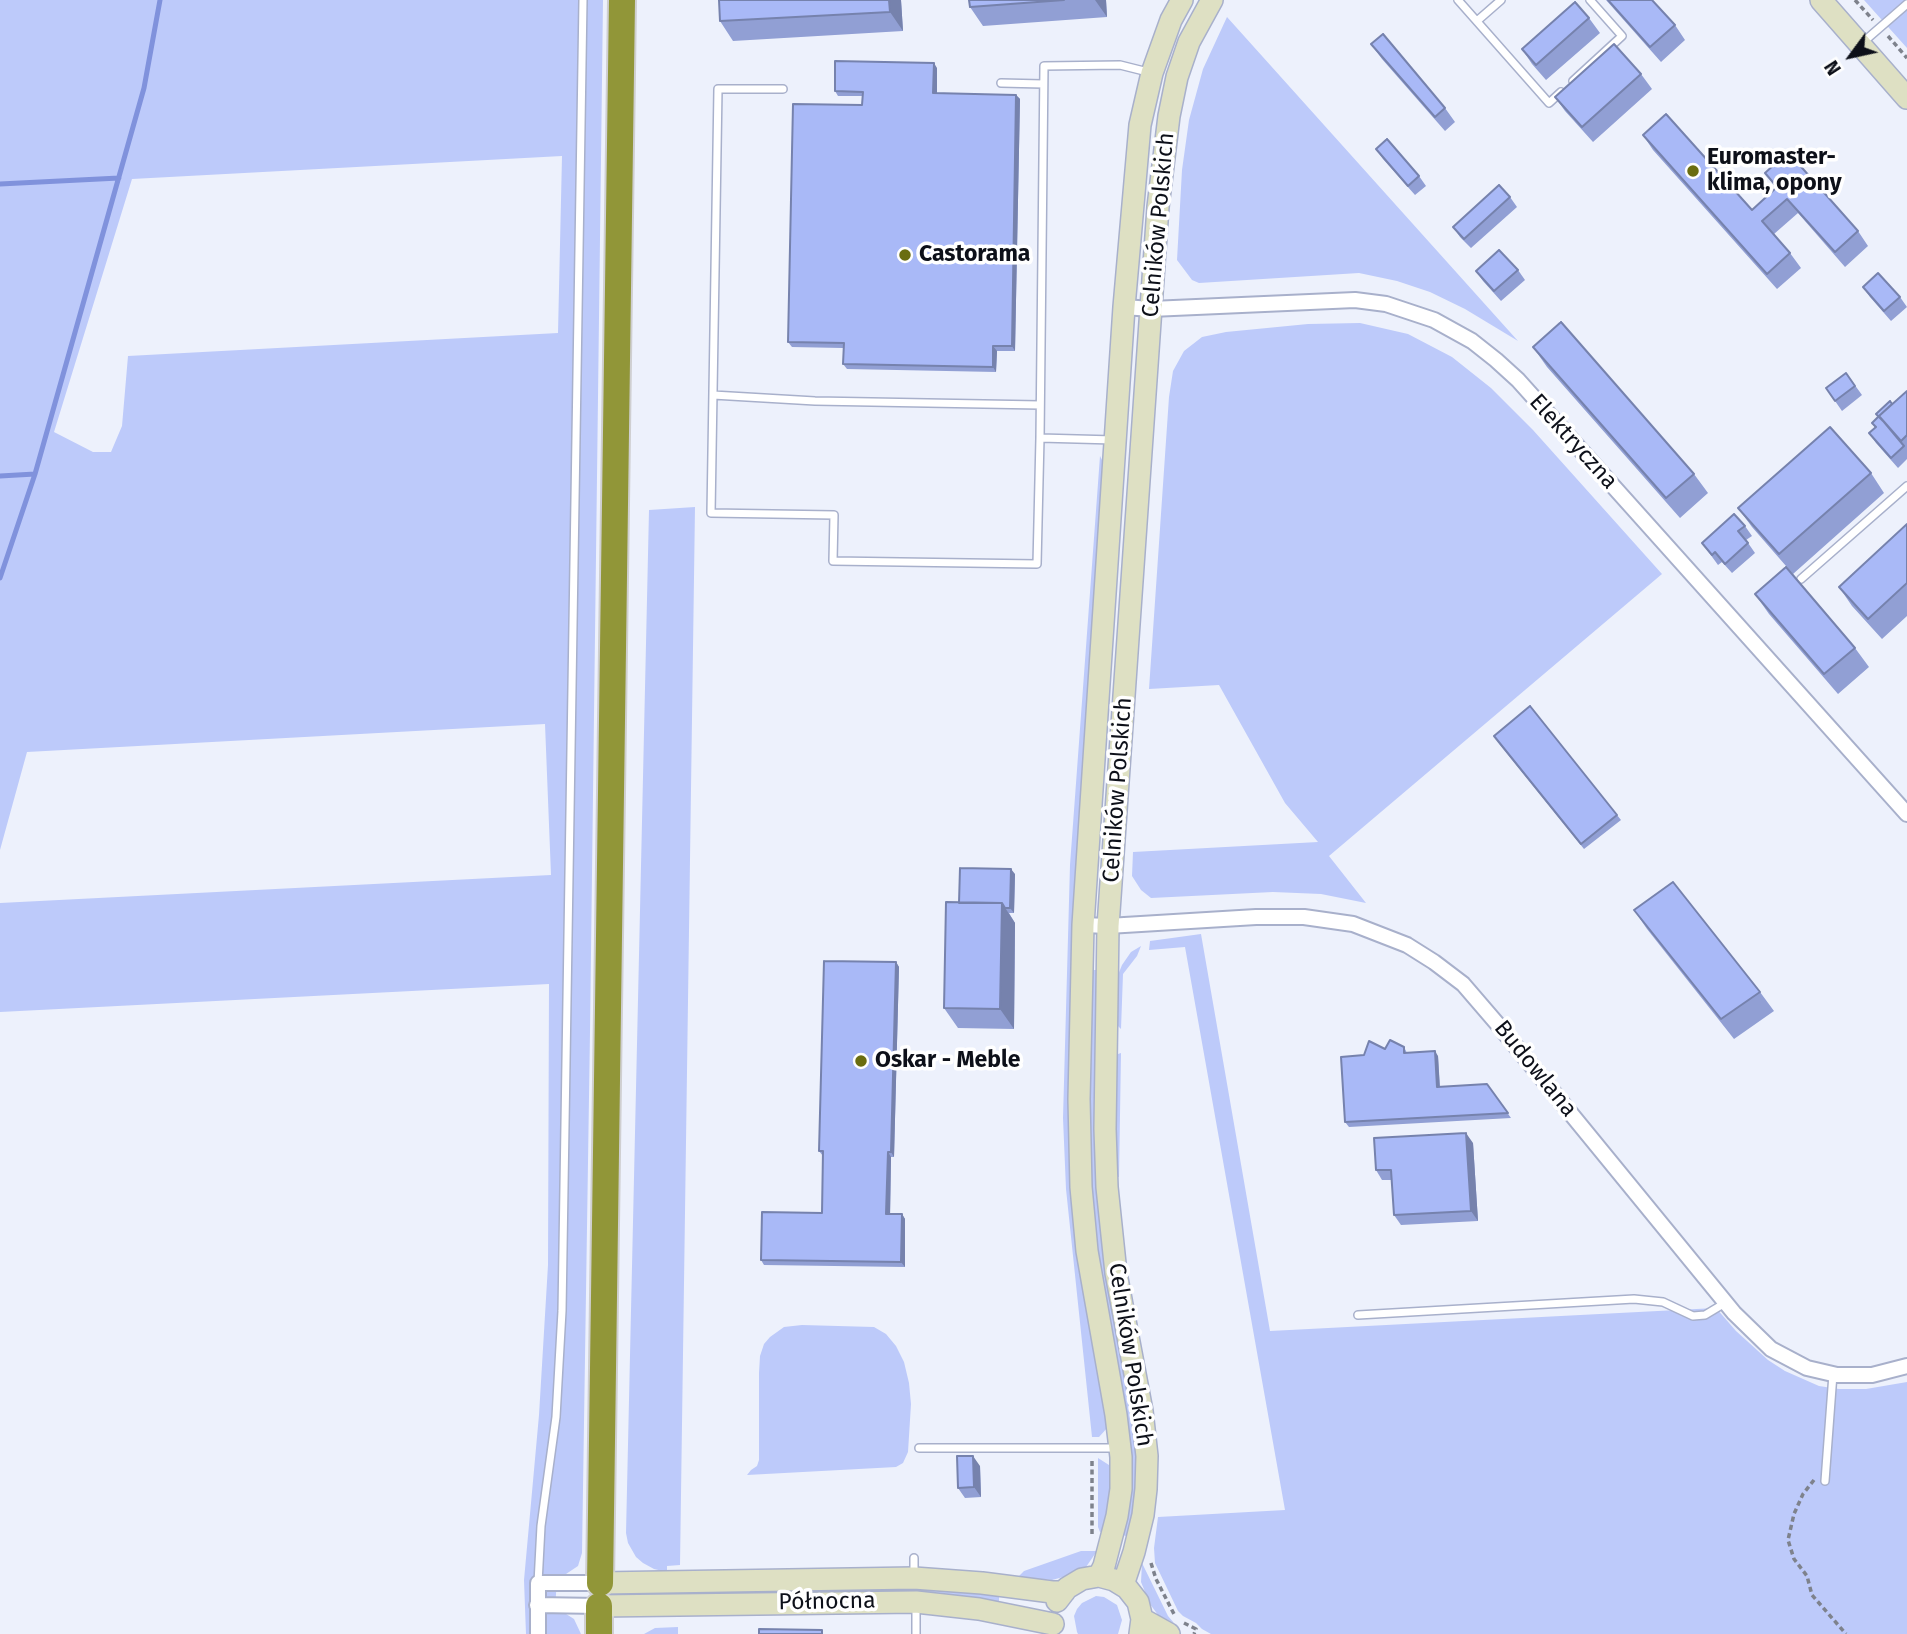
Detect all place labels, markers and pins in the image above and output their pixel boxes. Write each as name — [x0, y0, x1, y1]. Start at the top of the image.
place label: Euromaster- klima, opony — [1707, 144, 1842, 198]
marker: Euromaster- klima, opony — [1685, 163, 1701, 179]
place label: Castorama — [919, 241, 1030, 269]
marker: Castorama — [897, 247, 913, 263]
place label: Oskar - Meble — [875, 1047, 1020, 1075]
marker: Oskar - Meble — [853, 1053, 869, 1069]

